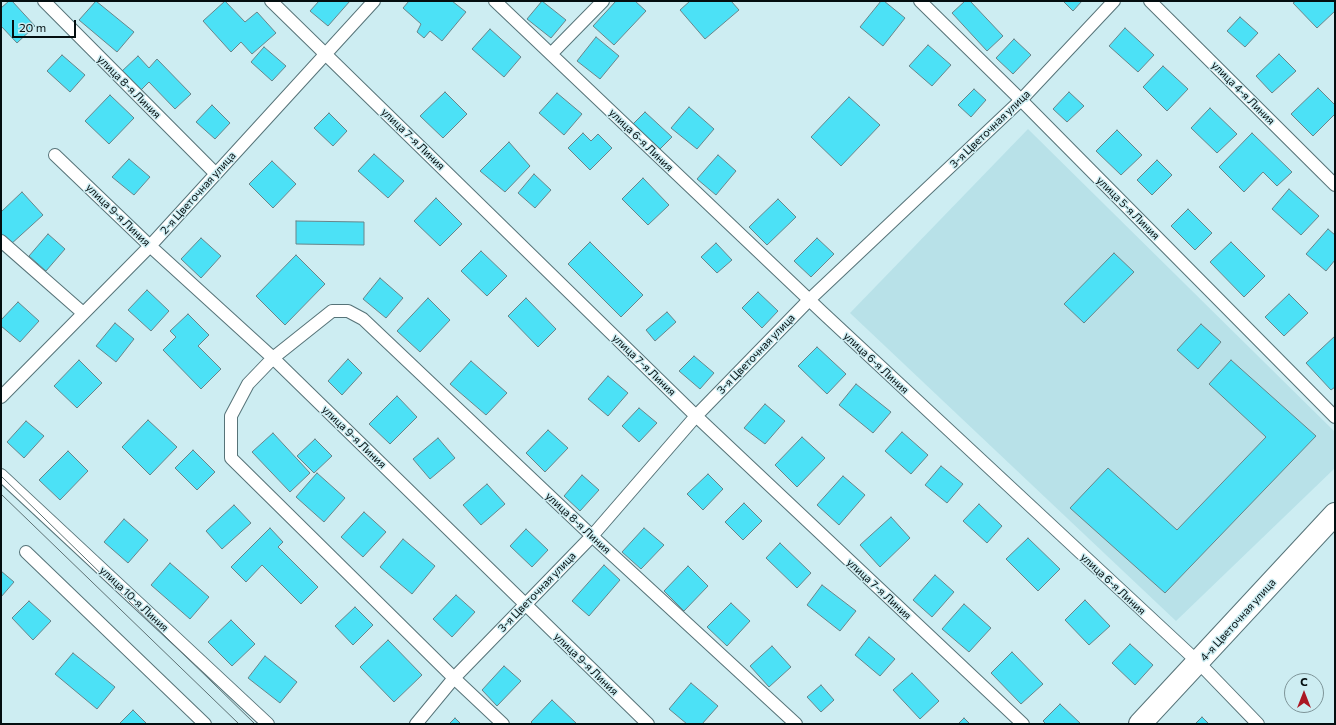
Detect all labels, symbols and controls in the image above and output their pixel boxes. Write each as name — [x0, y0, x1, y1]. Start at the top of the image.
scale bar — [14, 12, 78, 38]
text: 20 m — [19, 20, 46, 34]
street label: улица 8-я Линия — [95, 53, 163, 121]
street label: улица 4-я Линия — [1209, 59, 1277, 127]
street label: 3-я Цветочная улица — [947, 87, 1033, 171]
street label: улица 7-я Линия — [378, 105, 448, 173]
street label: улица 6-я Линия — [606, 106, 676, 174]
street label: 2-я Цветочная улица — [158, 149, 238, 237]
street label: улица 5-я Линия — [1094, 174, 1162, 242]
street label: улица 9-я Линия — [83, 181, 153, 249]
street label: 3-я Цветочная улица — [714, 311, 798, 397]
street label: улица 6-я Линия — [841, 329, 911, 397]
street label: улица 7-я Линия — [609, 331, 679, 399]
street label: улица 9-я Линия — [319, 403, 389, 471]
street label: улица 8-я Линия — [543, 489, 613, 557]
street label: 3-я Цветочная улица — [495, 549, 579, 635]
street label: улица 6-я Линия — [1078, 550, 1148, 618]
street label: улица 7-я Линия — [844, 556, 914, 622]
street label: улица 10-я Линия — [97, 564, 171, 634]
street label: 4-я Цветочная улица — [1197, 576, 1279, 664]
street label: улица 9-я Линия — [551, 630, 621, 698]
north arrow — [1284, 673, 1324, 713]
text: С — [1300, 675, 1308, 688]

